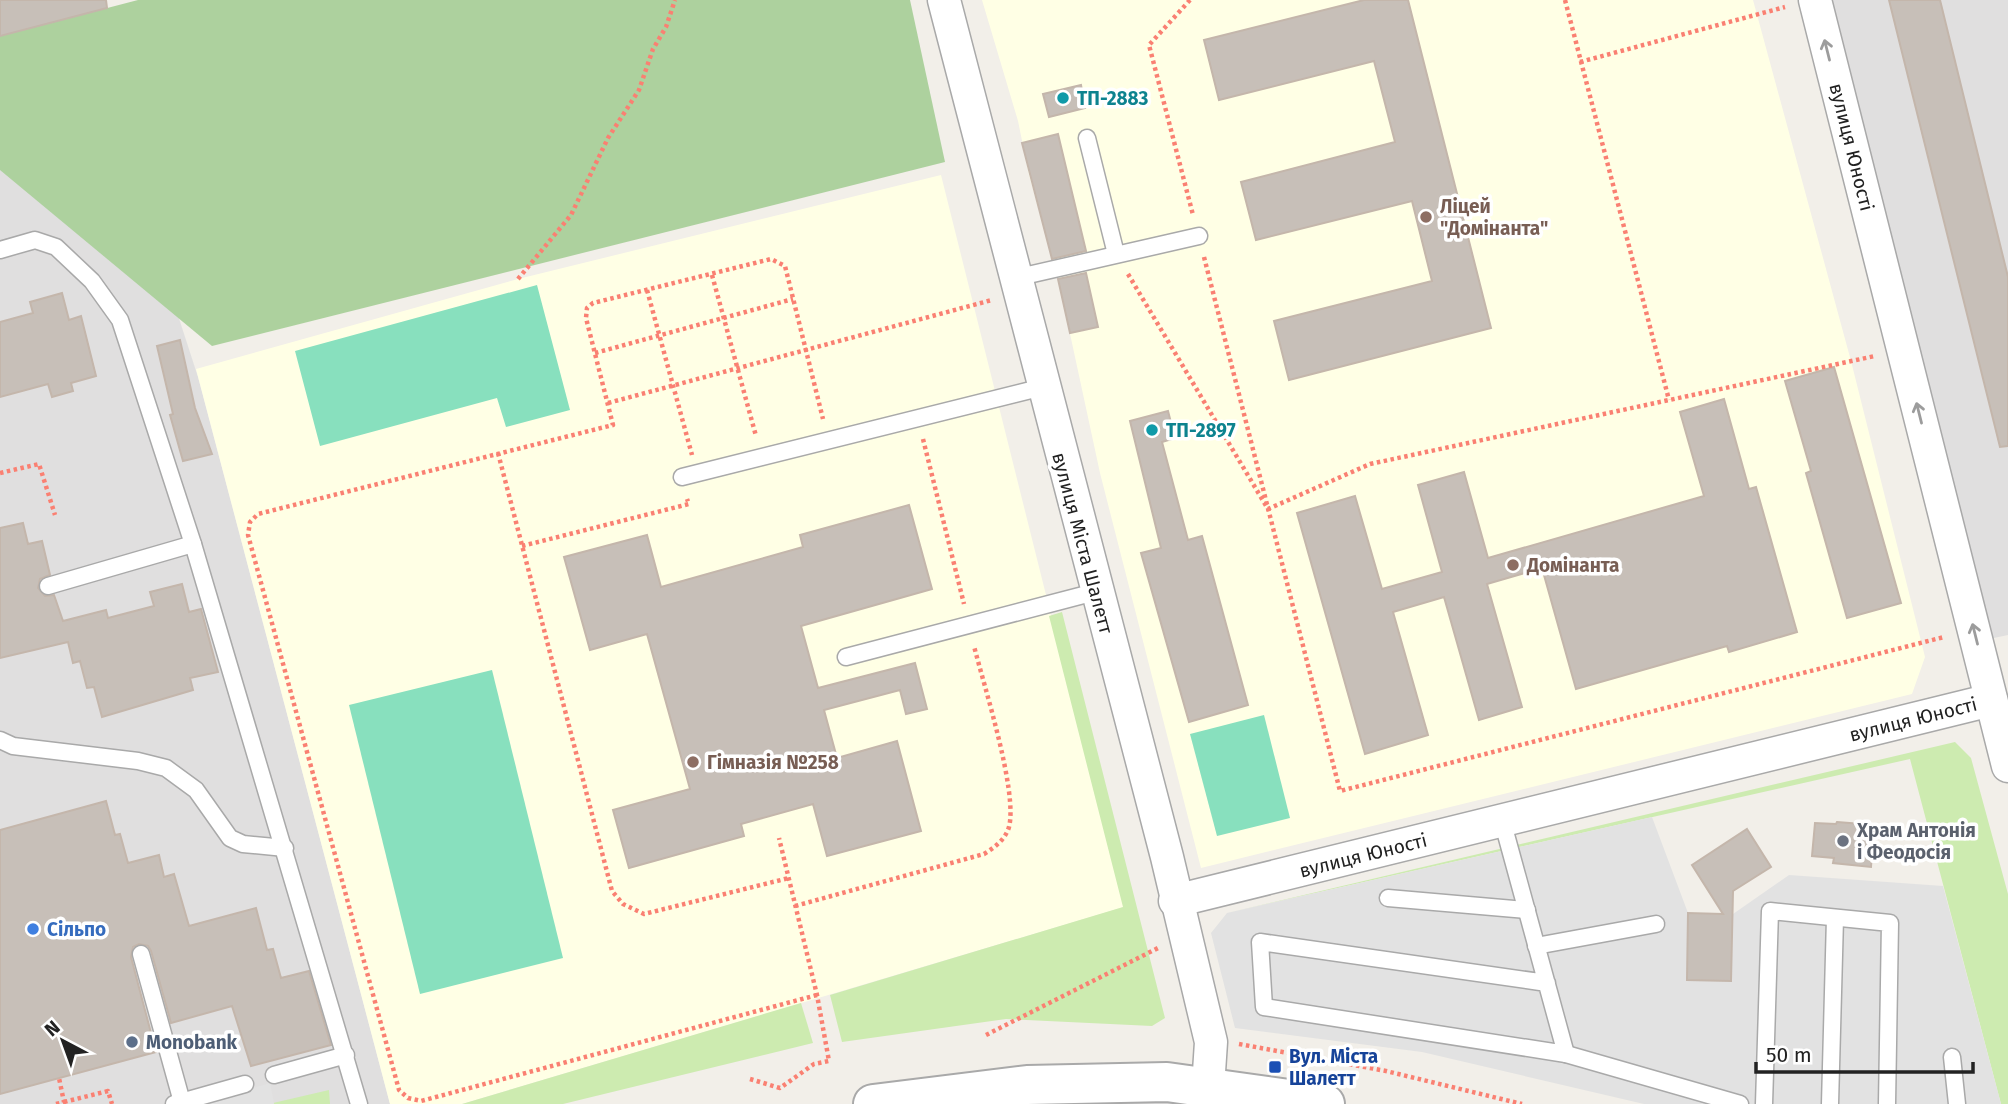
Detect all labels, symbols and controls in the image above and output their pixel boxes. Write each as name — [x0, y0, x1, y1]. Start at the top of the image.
one-way arrow — [1820, 39, 1833, 62]
street label: вулиця Юності — [1825, 81, 1879, 213]
place label: ТП-2883 — [1077, 87, 1149, 110]
marker: ТП-2883 — [1055, 90, 1071, 106]
place label: Ліцей "Домінанта" — [1440, 195, 1548, 240]
marker: Ліцей "Домінанта" — [1418, 209, 1434, 225]
one-way arrow — [1912, 402, 1925, 425]
place label: ТП-2897 — [1166, 419, 1236, 442]
marker: ТП-2897 — [1144, 422, 1160, 438]
street label: вулиця Міста Шалетт — [1047, 450, 1118, 637]
place label: Домінанта — [1526, 554, 1620, 577]
marker: Домінанта — [1505, 557, 1521, 573]
one-way arrow — [1968, 623, 1981, 645]
street label: вулиця Юності — [1847, 692, 1979, 746]
place label: Гімназія №258 — [707, 751, 839, 774]
marker: Гімназія №258 — [685, 754, 701, 770]
place label: Храм Антонія і Феодосія — [1856, 819, 1976, 864]
street label: вулиця Юності — [1297, 828, 1429, 882]
marker: Храм Антонія і Феодосія — [1835, 833, 1851, 849]
place label: Сільпо — [47, 918, 106, 941]
marker: Сільпо — [25, 921, 41, 937]
north arrow — [28, 1006, 98, 1076]
text: N — [40, 1016, 64, 1041]
scale bar — [1756, 1030, 1973, 1074]
place label: Monobank — [146, 1031, 238, 1054]
marker: Monobank — [124, 1034, 140, 1050]
text: 50 m — [1766, 1042, 1812, 1068]
place label: Вул. Міста Шалетт — [1289, 1045, 1378, 1090]
marker: Вул. Міста Шалетт — [1267, 1059, 1283, 1075]

